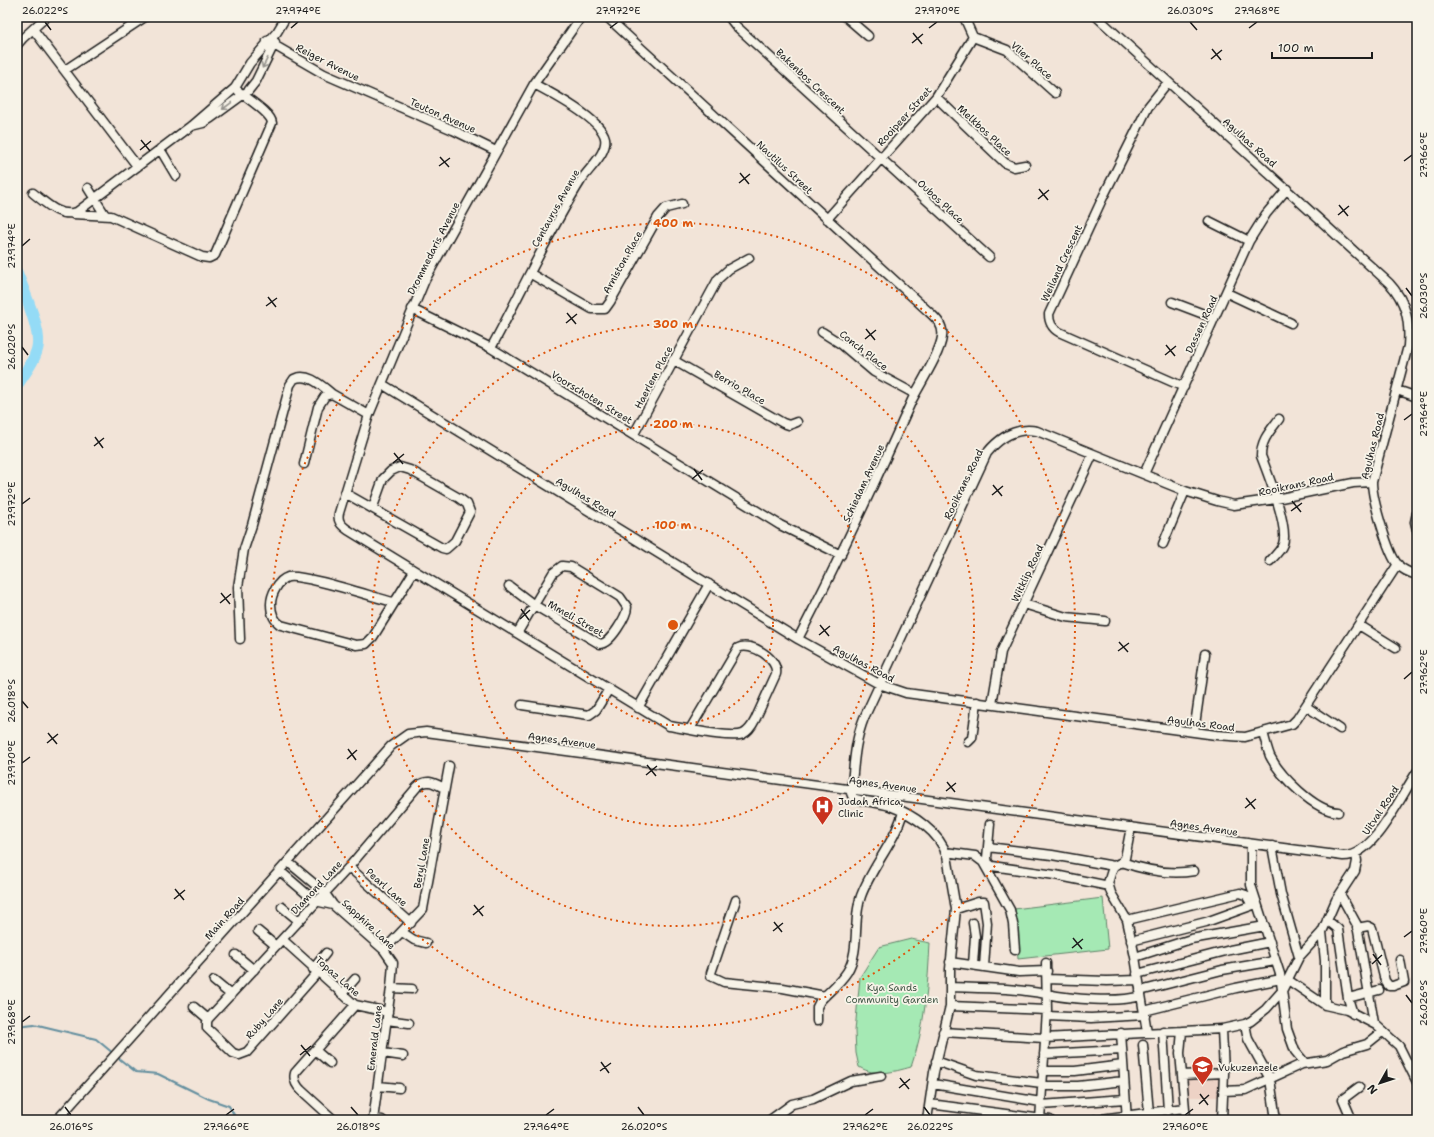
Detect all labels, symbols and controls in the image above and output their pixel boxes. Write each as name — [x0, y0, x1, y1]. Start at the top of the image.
text: 26.022°S — [22, 4, 69, 17]
text: 27.974°E — [275, 4, 321, 17]
text: 27.972°E — [595, 4, 641, 17]
text: 27.970°E — [914, 4, 960, 17]
text: 26.030°S — [1167, 4, 1214, 17]
text: 27.968°E — [1234, 4, 1280, 17]
scale bar — [1272, 34, 1372, 60]
street label: Vlier Place — [1008, 39, 1056, 82]
text: 100 m — [1278, 40, 1314, 56]
street label: Reiger Avenue — [294, 41, 362, 84]
street label: Bakenbos Crescent — [773, 46, 848, 117]
one-way arrow — [261, 57, 268, 69]
street label: Rooipeer Street — [874, 84, 935, 149]
street label: Teuton Avenue — [408, 95, 478, 136]
one-way arrow — [222, 102, 233, 110]
street label: Melkbos Place — [955, 102, 1015, 159]
street label: Agulhas Road — [1220, 115, 1280, 170]
text: 27.966°E — [1417, 132, 1430, 178]
street label: Nautilus Street — [754, 138, 816, 197]
street label: Centaurus Avenue — [529, 167, 582, 250]
street label: Oubos Place — [915, 177, 967, 226]
street label: Drommedaris Avenue — [404, 199, 463, 297]
text: 400 m — [653, 215, 693, 231]
text: 27.974°E — [5, 223, 18, 269]
street label: Weiland Crescent — [1038, 223, 1085, 304]
street label: Arniston Place — [600, 228, 645, 296]
text: 26.030°S — [1417, 272, 1430, 319]
street label: Dassen Road — [1182, 293, 1221, 355]
text: 300 m — [653, 316, 693, 332]
text: 26.020°S — [5, 323, 18, 370]
street label: Conch Place — [837, 327, 891, 374]
street label: Haerlem Place — [631, 343, 676, 411]
street label: Berrio Place — [712, 367, 768, 408]
street label: Voorschoten Street — [549, 368, 635, 427]
text: 27.964°E — [1417, 391, 1430, 437]
street label: Agulhas Road — [1358, 411, 1387, 481]
text: 200 m — [653, 416, 693, 432]
street label: Schiedam Avenue — [840, 442, 887, 524]
street label: Rooikrans Road — [941, 446, 986, 522]
street label: Rooikrans Road — [1257, 470, 1336, 499]
street label: Agulhas Road — [553, 474, 619, 521]
text: 27.972°E — [5, 481, 18, 527]
text: 100 m — [655, 517, 692, 533]
street label: Witklip Road — [1008, 542, 1047, 604]
street label: Mmeli Street — [546, 597, 606, 640]
centre of rings — [666, 618, 680, 632]
street label: Agulhas Road — [831, 642, 897, 685]
text: 27.962°E — [1417, 649, 1430, 695]
text: 26.018°S — [5, 679, 18, 723]
street label: Agulhas Road — [1166, 713, 1236, 734]
street label: Agnes Avenue — [527, 729, 597, 752]
text: 27.970°E — [5, 740, 18, 786]
street label: Agnes Avenue — [848, 773, 918, 796]
street label: Uitval Road — [1359, 783, 1402, 837]
hospital icon: Judah Africa, Clinic — [810, 794, 836, 827]
place label: Judah Africa, Clinic — [838, 795, 903, 820]
street label: Agnes Avenue — [1169, 816, 1239, 839]
street label: Beryl Lane — [411, 836, 432, 889]
street label: Diamond Lane — [288, 857, 345, 917]
street label: Pearl Lane — [363, 865, 410, 910]
street label: Main Road — [202, 894, 247, 942]
street label: Sapphire Lane — [339, 896, 398, 953]
text: 27.960°E — [1417, 908, 1430, 954]
street label: Topaz Lane — [312, 953, 363, 1000]
text: 26.026°S — [1417, 979, 1430, 1026]
park label: Kya Sands Community Garden — [846, 981, 938, 1006]
street label: Ruby Lane — [243, 995, 286, 1042]
text: 27.968°E — [5, 999, 18, 1045]
street label: Emerald Lane — [364, 1004, 385, 1072]
school or university icon: Vukuzenzele — [1189, 1054, 1215, 1087]
place label: Vukuzenzele — [1218, 1061, 1278, 1074]
north arrow — [1360, 1063, 1400, 1103]
text: N — [1364, 1081, 1381, 1097]
text: 26.016°S — [49, 1120, 93, 1133]
text: 27.966°E — [203, 1120, 249, 1133]
text: 26.018°S — [336, 1120, 380, 1133]
text: 27.964°E — [523, 1120, 569, 1133]
text: 26.020°S — [621, 1120, 668, 1133]
text: 27.962°E — [842, 1120, 888, 1133]
text: 26.022°S — [907, 1120, 954, 1133]
text: 27.960°E — [1162, 1120, 1208, 1133]

